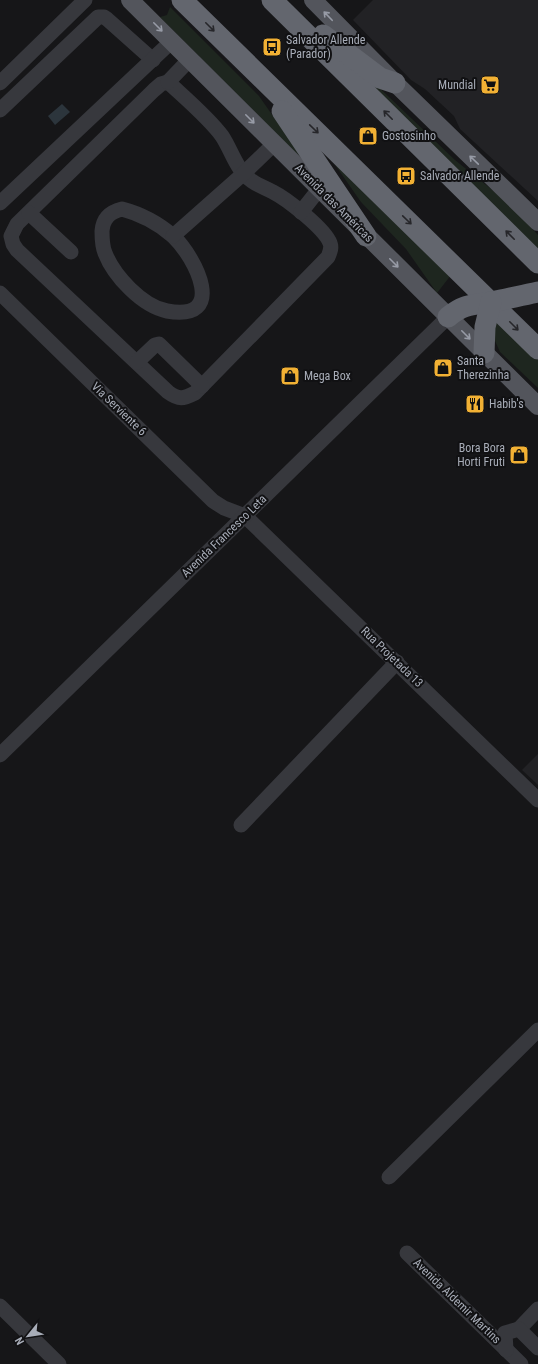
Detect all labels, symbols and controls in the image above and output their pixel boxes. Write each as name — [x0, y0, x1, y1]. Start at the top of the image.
one-way arrow — [323, 11, 333, 21]
one-way arrow — [153, 22, 163, 32]
one-way arrow — [205, 23, 215, 32]
place label: Salvador Allende (Parador) — [286, 33, 366, 61]
bus stop icon: Salvador Allende (Parador) — [261, 36, 283, 58]
supermarket icon: Mundial — [479, 74, 501, 96]
place label: Mundial — [438, 78, 476, 92]
one-way arrow — [383, 110, 393, 120]
one-way arrow — [245, 114, 255, 124]
one-way arrow — [309, 125, 319, 134]
shop icon: Gostosinho — [357, 125, 379, 147]
place label: Gostosinho — [382, 129, 436, 143]
one-way arrow — [469, 155, 479, 165]
street label: Avenida das Américas — [292, 161, 376, 245]
bus stop icon: Salvador Allende — [395, 165, 417, 187]
place label: Salvador Allende — [420, 169, 500, 183]
one-way arrow — [402, 215, 412, 225]
one-way arrow — [505, 231, 515, 240]
one-way arrow — [389, 258, 399, 268]
one-way arrow — [509, 321, 519, 331]
one-way arrow — [461, 330, 471, 340]
place label: Santa Therezinha — [457, 354, 509, 382]
shop icon: Santa Therezinha — [432, 357, 454, 379]
shop icon: Mega Box — [279, 365, 301, 387]
place label: Mega Box — [304, 369, 351, 383]
street label: Via Serviente 6 — [89, 379, 149, 439]
restaurant icon: Habib's — [464, 393, 486, 415]
place label: Habib's — [489, 397, 524, 411]
place label: Bora Bora Horti Fruti — [457, 441, 505, 469]
shop icon: Bora Bora Horti Fruti — [508, 444, 530, 466]
street label: Avenida Francesco Leta — [179, 492, 270, 580]
street label: Rua Projetada 13 — [358, 624, 426, 690]
street label: Avenida Aldemir Martins — [410, 1256, 504, 1346]
north arrow — [8, 1316, 48, 1356]
text: N — [12, 1334, 27, 1347]

